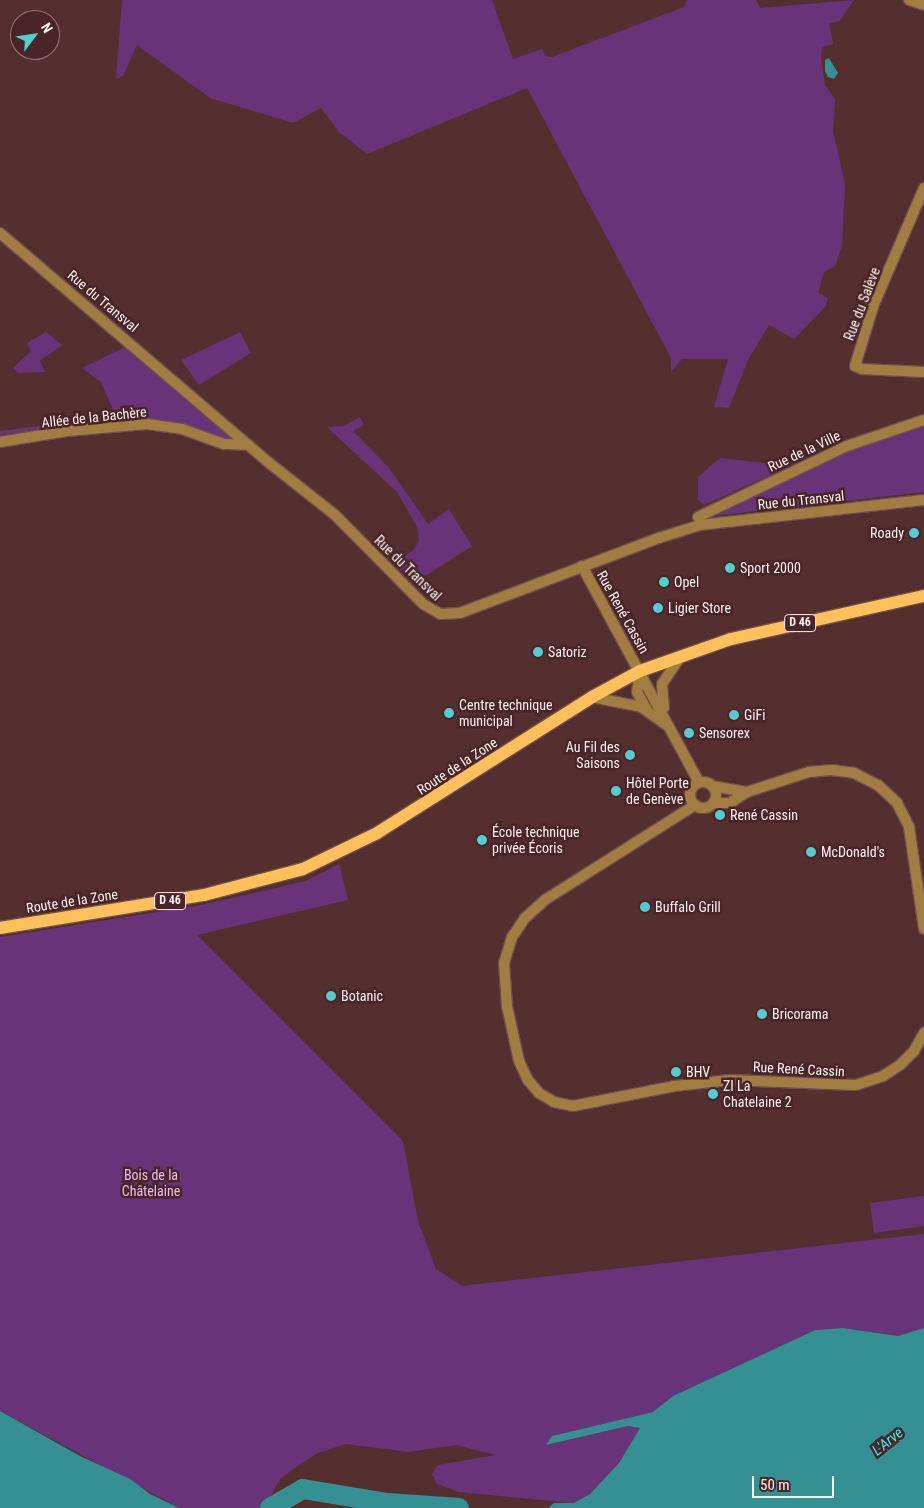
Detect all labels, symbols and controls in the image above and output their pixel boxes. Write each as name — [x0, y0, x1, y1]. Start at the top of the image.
north arrow — [10, 10, 60, 60]
text: N — [38, 20, 56, 36]
street label: Rue du Salève — [840, 265, 884, 343]
street label: Rue du Transval — [64, 266, 142, 336]
street label: Allée de la Bachère — [41, 403, 147, 431]
street label: Rue de la Ville — [765, 427, 843, 475]
street label: Rue du Transval — [757, 487, 845, 513]
place label: Roady — [870, 525, 904, 541]
marker: Roady — [908, 527, 920, 539]
street label: Rue du Transval — [371, 532, 445, 604]
place label: Sport 2000 — [740, 560, 801, 576]
marker: Sport 2000 — [724, 562, 736, 574]
street label: Rue René Cassin — [593, 568, 653, 656]
place label: Opel — [674, 574, 699, 590]
marker: Opel — [658, 576, 670, 588]
place label: Ligier Store — [668, 600, 731, 616]
marker: Ligier Store — [652, 602, 664, 614]
road number: D 46 — [784, 614, 816, 632]
place label: Satoriz — [548, 644, 587, 660]
marker: Satoriz — [532, 646, 544, 658]
place label: Centre technique municipal — [459, 697, 553, 730]
marker: Centre technique municipal — [443, 707, 455, 719]
place label: GiFi — [744, 707, 765, 723]
marker: GiFi — [728, 709, 740, 721]
place label: Sensorex — [699, 725, 750, 741]
marker: Sensorex — [683, 727, 695, 739]
street label: Route de la Zone — [414, 734, 500, 798]
place label: Au Fil des Saisons — [566, 739, 620, 772]
marker: Au Fil des Saisons — [624, 749, 636, 761]
place label: Hôtel Porte de Genève — [626, 775, 689, 808]
marker: Hôtel Porte de Genève — [610, 785, 622, 797]
place label: René Cassin — [730, 807, 798, 823]
marker: René Cassin — [714, 809, 726, 821]
place label: École technique privée Écoris — [492, 824, 580, 856]
marker: École technique privée Écoris — [476, 834, 488, 846]
place label: McDonald's — [821, 844, 885, 860]
marker: McDonald's — [805, 846, 817, 858]
street label: Route de la Zone — [25, 885, 119, 917]
road number: D 46 — [154, 891, 186, 910]
place label: Buffalo Grill — [655, 899, 721, 915]
marker: Buffalo Grill — [639, 901, 651, 913]
place label: Botanic — [341, 988, 383, 1004]
marker: Botanic — [325, 990, 337, 1002]
place label: Bricorama — [772, 1006, 829, 1022]
marker: Bricorama — [756, 1008, 768, 1020]
street label: Rue René Cassin — [753, 1058, 845, 1080]
place label: BHV — [686, 1064, 710, 1080]
marker: BHV — [670, 1066, 682, 1078]
place label: ZI La Chatelaine 2 — [723, 1078, 792, 1110]
marker: ZI La Chatelaine 2 — [707, 1088, 719, 1100]
park label: Bois de la Châtelaine — [122, 1167, 180, 1200]
water label: L'Arve — [869, 1424, 907, 1460]
scale bar — [754, 1466, 836, 1498]
text: 50 m — [760, 1476, 790, 1494]

